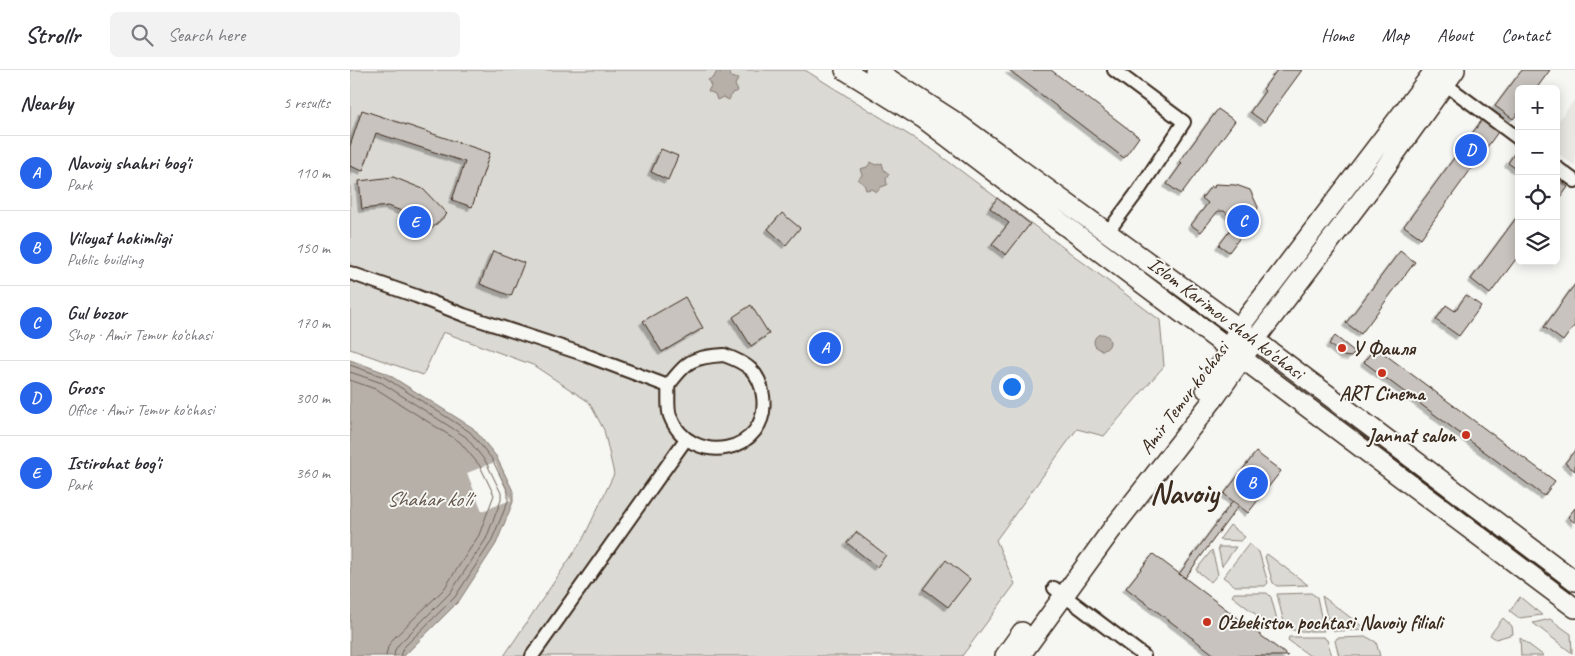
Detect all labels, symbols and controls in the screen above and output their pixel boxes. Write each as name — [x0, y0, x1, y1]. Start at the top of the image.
search box — [110, 12, 460, 57]
text: Strollr — [25, 20, 80, 50]
icon: search — [128, 21, 156, 49]
text: Search here — [168, 23, 245, 47]
text: Home — [1321, 24, 1354, 46]
text: Map — [1382, 24, 1409, 46]
text: About — [1437, 24, 1473, 46]
text: Contact — [1501, 24, 1550, 46]
map controls — [1515, 85, 1560, 265]
button: + — [1515, 85, 1560, 130]
text: Nearby — [20, 90, 73, 116]
text: 5 results — [283, 93, 330, 113]
button: − — [1515, 130, 1560, 175]
pin: D — [1455, 131, 1487, 169]
text: Navoiy shahri bog'i — [67, 151, 191, 175]
text: A — [32, 163, 40, 183]
text: 110 m — [296, 163, 330, 183]
text: Park — [67, 175, 92, 195]
button: locate — [1515, 175, 1560, 220]
pin: C — [1227, 202, 1259, 240]
pin: E — [399, 203, 431, 241]
button: layers — [1515, 220, 1560, 265]
text: Viloyat hokimligi — [67, 226, 171, 250]
text: B — [32, 238, 40, 258]
text: 150 m — [296, 238, 330, 258]
text: Public building — [67, 250, 143, 270]
street label: Islom Karimov shoh ko'chasi — [1143, 251, 1311, 386]
text: Gul bozor — [67, 301, 127, 325]
text: C — [32, 313, 40, 333]
text: 170 m — [296, 313, 330, 333]
text: Shop · Amir Temur ko‘chasi — [67, 325, 212, 345]
pin: A — [809, 329, 841, 367]
street label: Amir Temur ko‘chasi — [1134, 335, 1236, 459]
place label: У Фаиля — [1352, 336, 1417, 361]
marker: У Фаиля — [1336, 342, 1348, 354]
marker: ART Cinema — [1376, 367, 1388, 379]
your location — [999, 374, 1025, 400]
text: Gross — [67, 376, 103, 400]
place label: ART Cinema — [1339, 381, 1426, 406]
text: D — [31, 388, 41, 408]
text: 300 m — [296, 388, 330, 408]
text: Office · Amir Temur ko‘chasi — [67, 400, 214, 420]
place label: Jannat salon — [1366, 423, 1458, 448]
marker: Jannat salon — [1460, 429, 1472, 441]
text: Istirohat bog'i — [67, 451, 161, 475]
text: E — [32, 463, 40, 483]
text: 360 m — [296, 463, 330, 483]
pin: B — [1236, 464, 1268, 502]
district label: Navoiy — [1150, 474, 1221, 513]
text: Park — [67, 475, 92, 495]
water label: Shahar ko'li — [386, 486, 477, 512]
place label: O'zbekiston pochtasi Navoiy filiali — [1217, 610, 1446, 635]
marker: O'zbekiston pochtasi Navoiy filiali — [1201, 616, 1213, 628]

